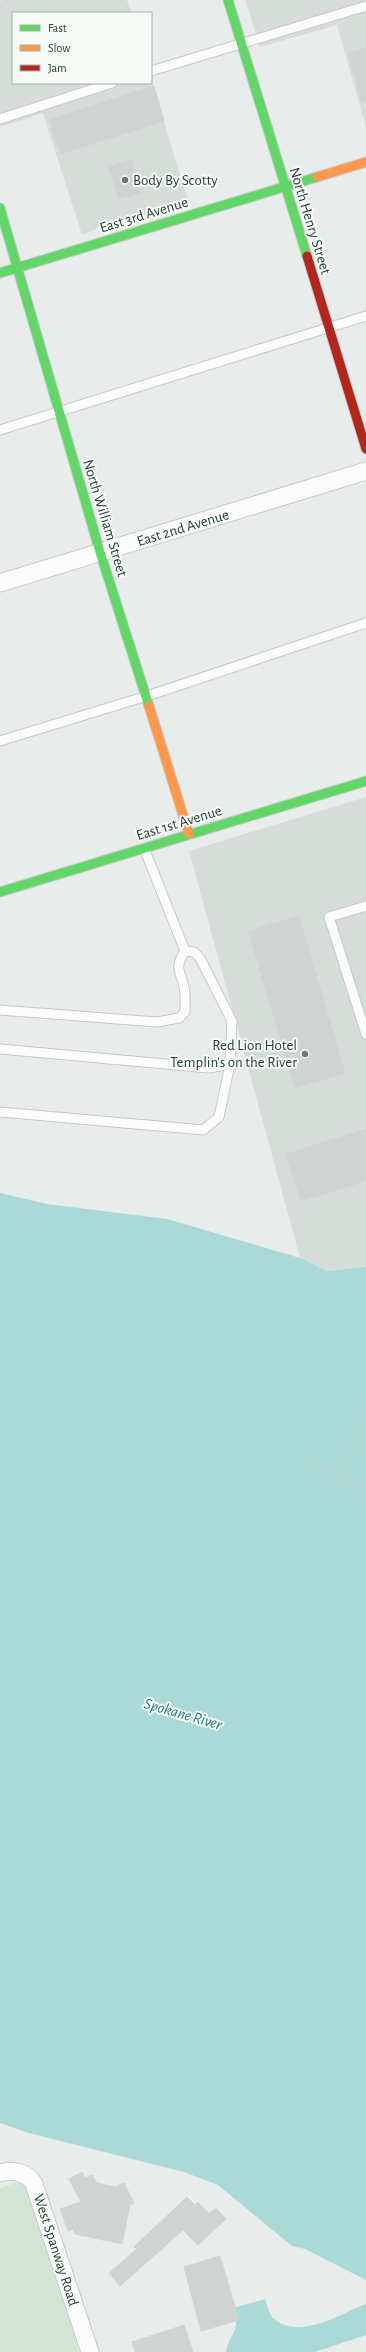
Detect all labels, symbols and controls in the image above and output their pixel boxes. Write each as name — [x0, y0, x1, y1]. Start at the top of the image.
legend — [12, 12, 152, 84]
text: Fast — [48, 22, 67, 34]
text: Slow — [48, 42, 70, 54]
text: Jam — [48, 62, 67, 74]
street label: North Henry Street — [287, 166, 333, 276]
place label: Body By Scotty — [133, 173, 218, 188]
marker: Body By Scotty — [120, 175, 130, 185]
street label: East 3rd Avenue — [98, 194, 190, 236]
street label: North William Street — [80, 458, 130, 579]
street label: East 2nd Avenue — [135, 507, 231, 549]
street label: East 1st Avenue — [135, 803, 224, 843]
place label: Red Lion Hotel Templin's on the River — [170, 1038, 297, 1070]
marker: Red Lion Hotel Templin's on the River — [300, 1049, 310, 1059]
water label: Spokane River — [142, 1695, 225, 1734]
street label: West Spanway Road — [31, 2192, 81, 2308]

